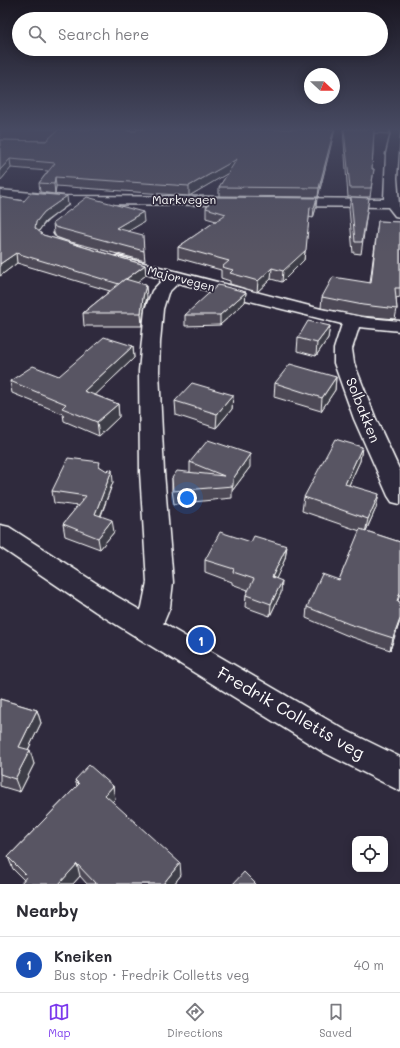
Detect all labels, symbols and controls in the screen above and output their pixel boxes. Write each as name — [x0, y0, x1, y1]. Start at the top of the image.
search box — [12, 12, 388, 56]
icon: search — [26, 23, 48, 45]
text: Search here — [58, 24, 149, 44]
north arrow — [304, 68, 340, 104]
street label: Markvegen — [152, 191, 216, 207]
street label: Majorvegen — [146, 261, 217, 295]
street label: Solbakken — [342, 374, 385, 445]
your location — [177, 488, 197, 508]
pin: 1 — [188, 625, 214, 655]
street label: Fredrik Colletts veg — [214, 661, 369, 763]
map controls — [352, 836, 388, 872]
button: locate — [352, 836, 388, 872]
text: Nearby — [16, 899, 78, 921]
text: Kneiken — [54, 946, 112, 966]
text: 1 — [26, 956, 32, 973]
text: 40 m — [354, 956, 384, 973]
text: Bus stop · Fredrik Colletts veg — [54, 966, 249, 983]
tab: Map — [48, 1001, 71, 1040]
tab: Directions — [167, 1001, 223, 1040]
tab: Saved — [319, 1001, 352, 1040]

